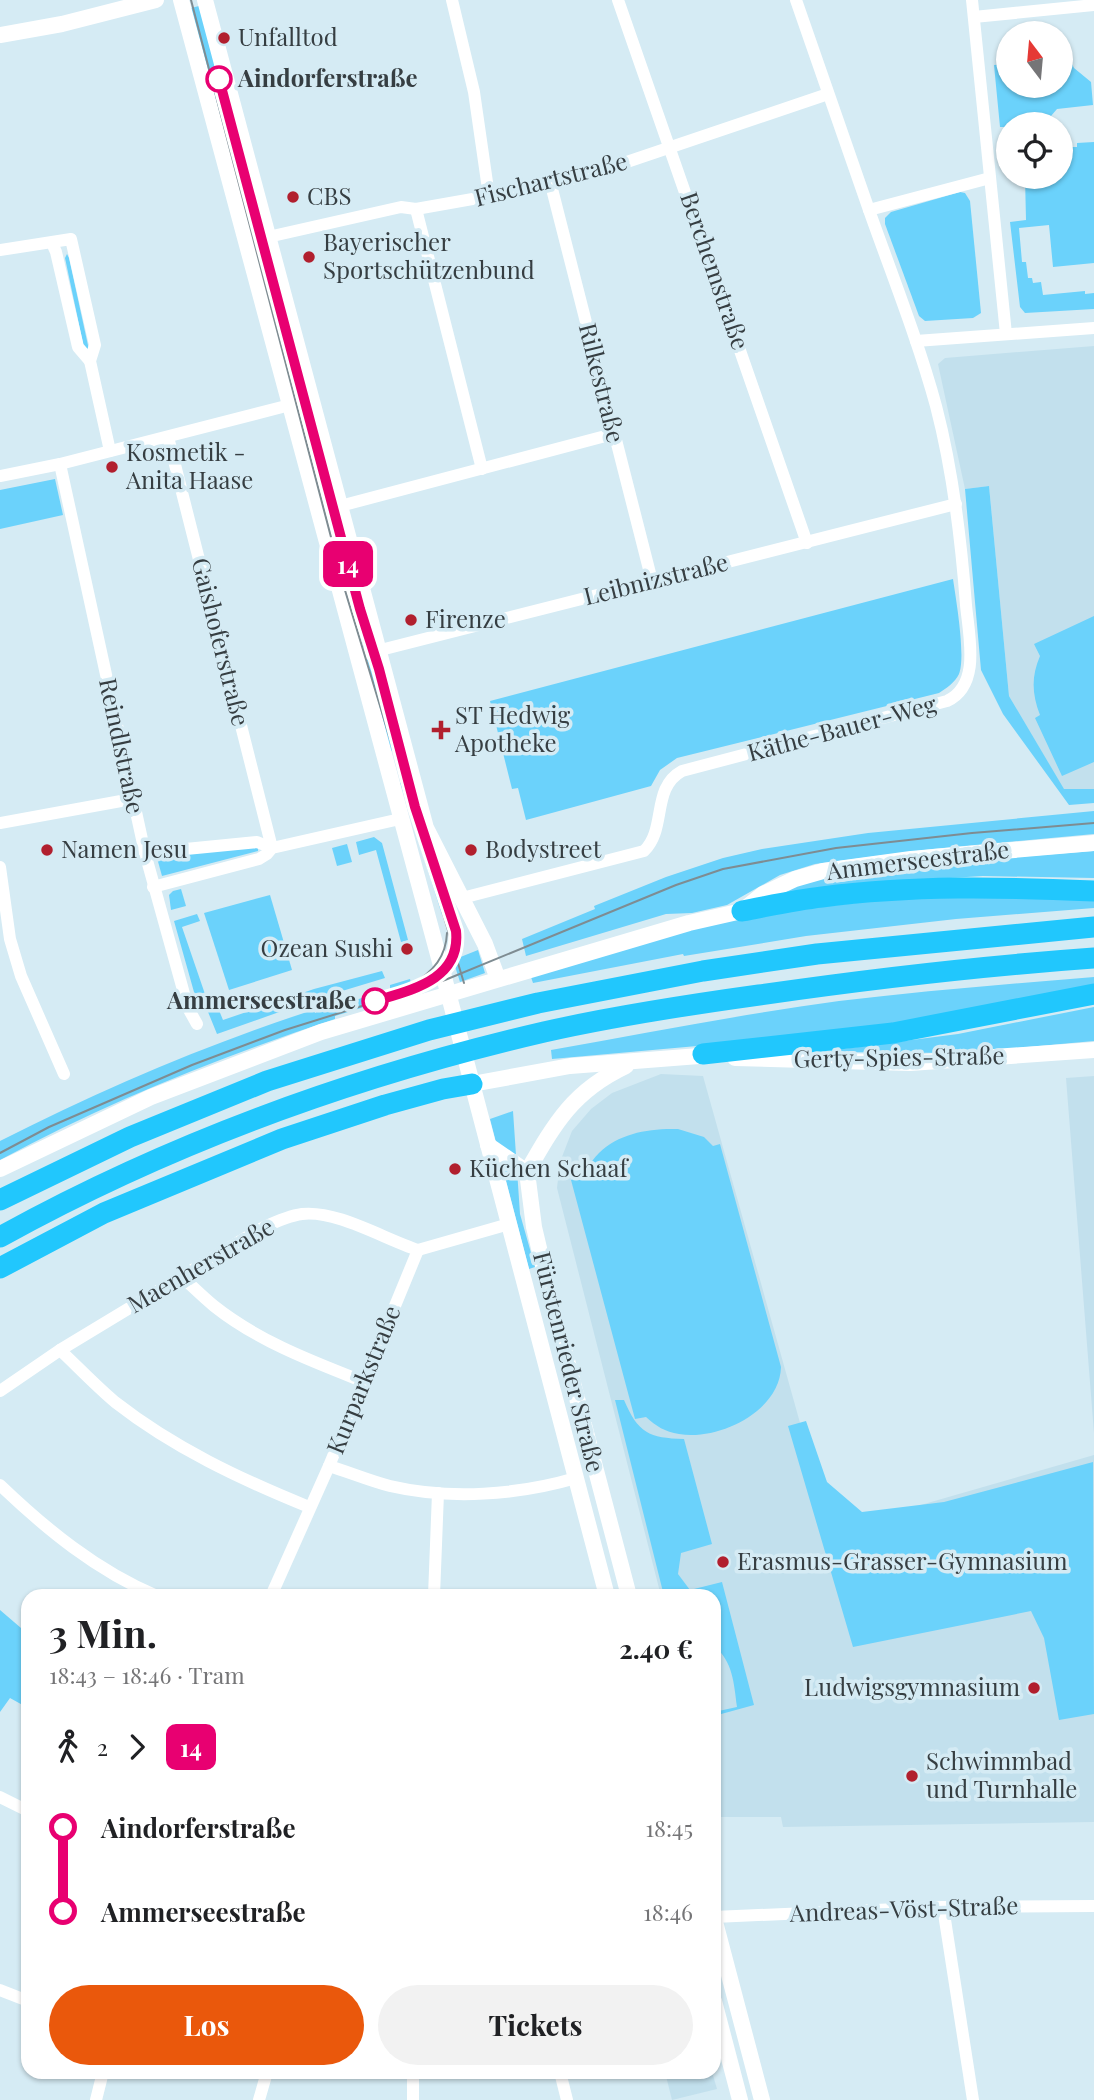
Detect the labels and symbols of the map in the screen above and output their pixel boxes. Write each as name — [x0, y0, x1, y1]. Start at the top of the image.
place label: Unfalltod — [238, 20, 338, 52]
north arrow — [996, 21, 1073, 98]
marker: Unfalltod — [216, 30, 232, 46]
place label: Aindorferstraße — [237, 61, 418, 93]
marker: Aindorferstraße — [206, 66, 232, 92]
street label: Fischartstraße — [471, 144, 630, 212]
place label: CBS — [307, 179, 351, 211]
street label: Berchemstraße — [674, 187, 758, 353]
marker: CBS — [285, 189, 301, 205]
place label: Bayerischer Sportschützenbund — [323, 225, 535, 285]
marker: Bayerischer Sportschützenbund — [301, 249, 317, 265]
street label: Rilkestraße — [573, 319, 633, 446]
place label: Kosmetik - Anita Haase — [125, 435, 253, 495]
marker: Kosmetik - Anita Haase — [104, 459, 120, 475]
line badge: 14 — [316, 541, 380, 587]
street label: Leibnizstraße — [580, 545, 731, 611]
street label: Gaishoferstraße — [186, 554, 258, 729]
place label: Firenze — [425, 602, 506, 634]
marker: Firenze — [403, 612, 419, 628]
street label: Reindlstraße — [93, 675, 153, 816]
street label: Käthe-Bauer-Weg — [744, 686, 940, 768]
place label: ST Hedwig Apotheke — [454, 698, 571, 758]
marker: ST Hedwig Apotheke — [433, 722, 449, 738]
place label: Namen Jesu — [61, 832, 187, 864]
place label: Bodystreet — [485, 832, 602, 864]
street label: Ammerseestraße — [824, 832, 1011, 886]
marker: Namen Jesu — [39, 842, 55, 858]
marker: Bodystreet — [463, 842, 479, 858]
place label: Ozean Sushi — [261, 931, 393, 963]
marker: Ozean Sushi — [399, 941, 415, 957]
place label: Ammerseestraße — [166, 983, 356, 1015]
marker: Ammerseestraße — [362, 988, 388, 1014]
street label: Gerty-Spies-Straße — [793, 1038, 1005, 1074]
place label: Küchen Schaaf — [469, 1151, 630, 1183]
marker: Küchen Schaaf — [447, 1161, 463, 1177]
street label: Maenherstraße — [121, 1209, 279, 1319]
street label: Fürstenrieder Straße — [527, 1248, 613, 1475]
street label: Kurparkstraße — [318, 1300, 407, 1458]
place label: Erasmus-Grasser-Gymnasium — [737, 1544, 1068, 1576]
marker: Erasmus-Grasser-Gymnasium — [715, 1554, 731, 1570]
place label: Ludwigsgymnasium — [804, 1670, 1020, 1702]
marker: Ludwigsgymnasium — [1026, 1680, 1042, 1696]
place label: Schwimmbad und Turnhalle — [926, 1744, 1078, 1804]
marker: Schwimmbad und Turnhalle — [904, 1768, 920, 1784]
street label: Andreas-Vöst-Straße — [788, 1888, 1019, 1928]

